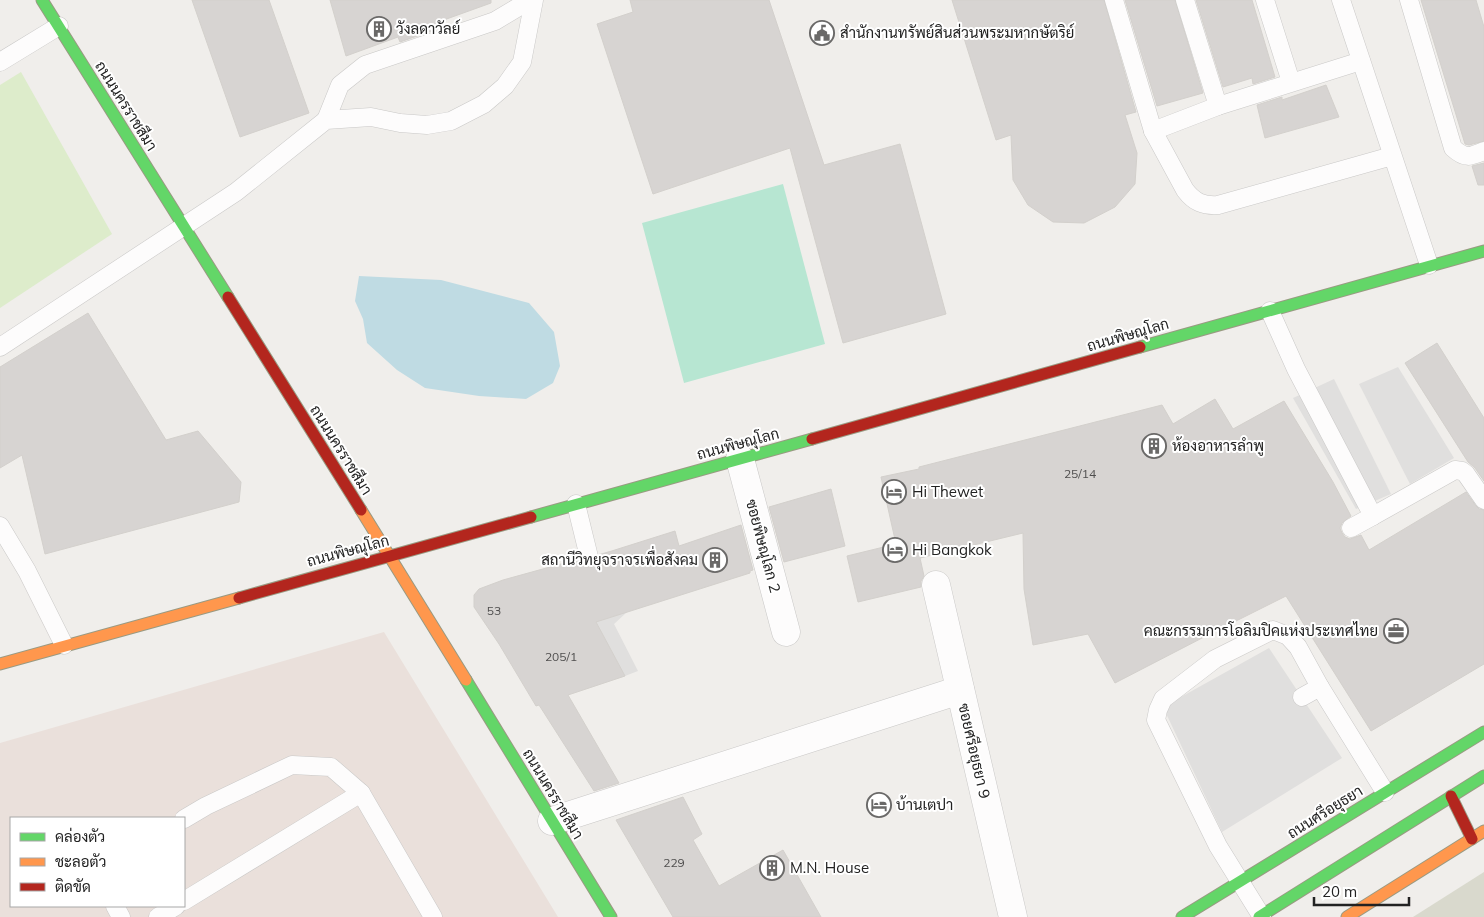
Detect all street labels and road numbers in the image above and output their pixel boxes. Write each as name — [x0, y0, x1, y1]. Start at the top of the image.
street label: ถนนนครราชสีมา — [91, 57, 162, 154]
street label: ถนนพิษณุโลก — [1085, 314, 1172, 357]
street label: ถนนนครราชสีมา — [306, 401, 377, 498]
street label: ถนนพิษณุโลก — [695, 423, 782, 466]
street label: ซอยพิษณุโลก 2 — [740, 497, 785, 595]
street label: ถนนพิษณุโลก — [305, 530, 392, 573]
street label: ซอยศรีอยุธยา 9 — [952, 701, 995, 801]
street label: ถนนนครราชสีมา — [519, 745, 588, 843]
street label: ถนนศรีอยุธยา — [1283, 781, 1367, 844]

